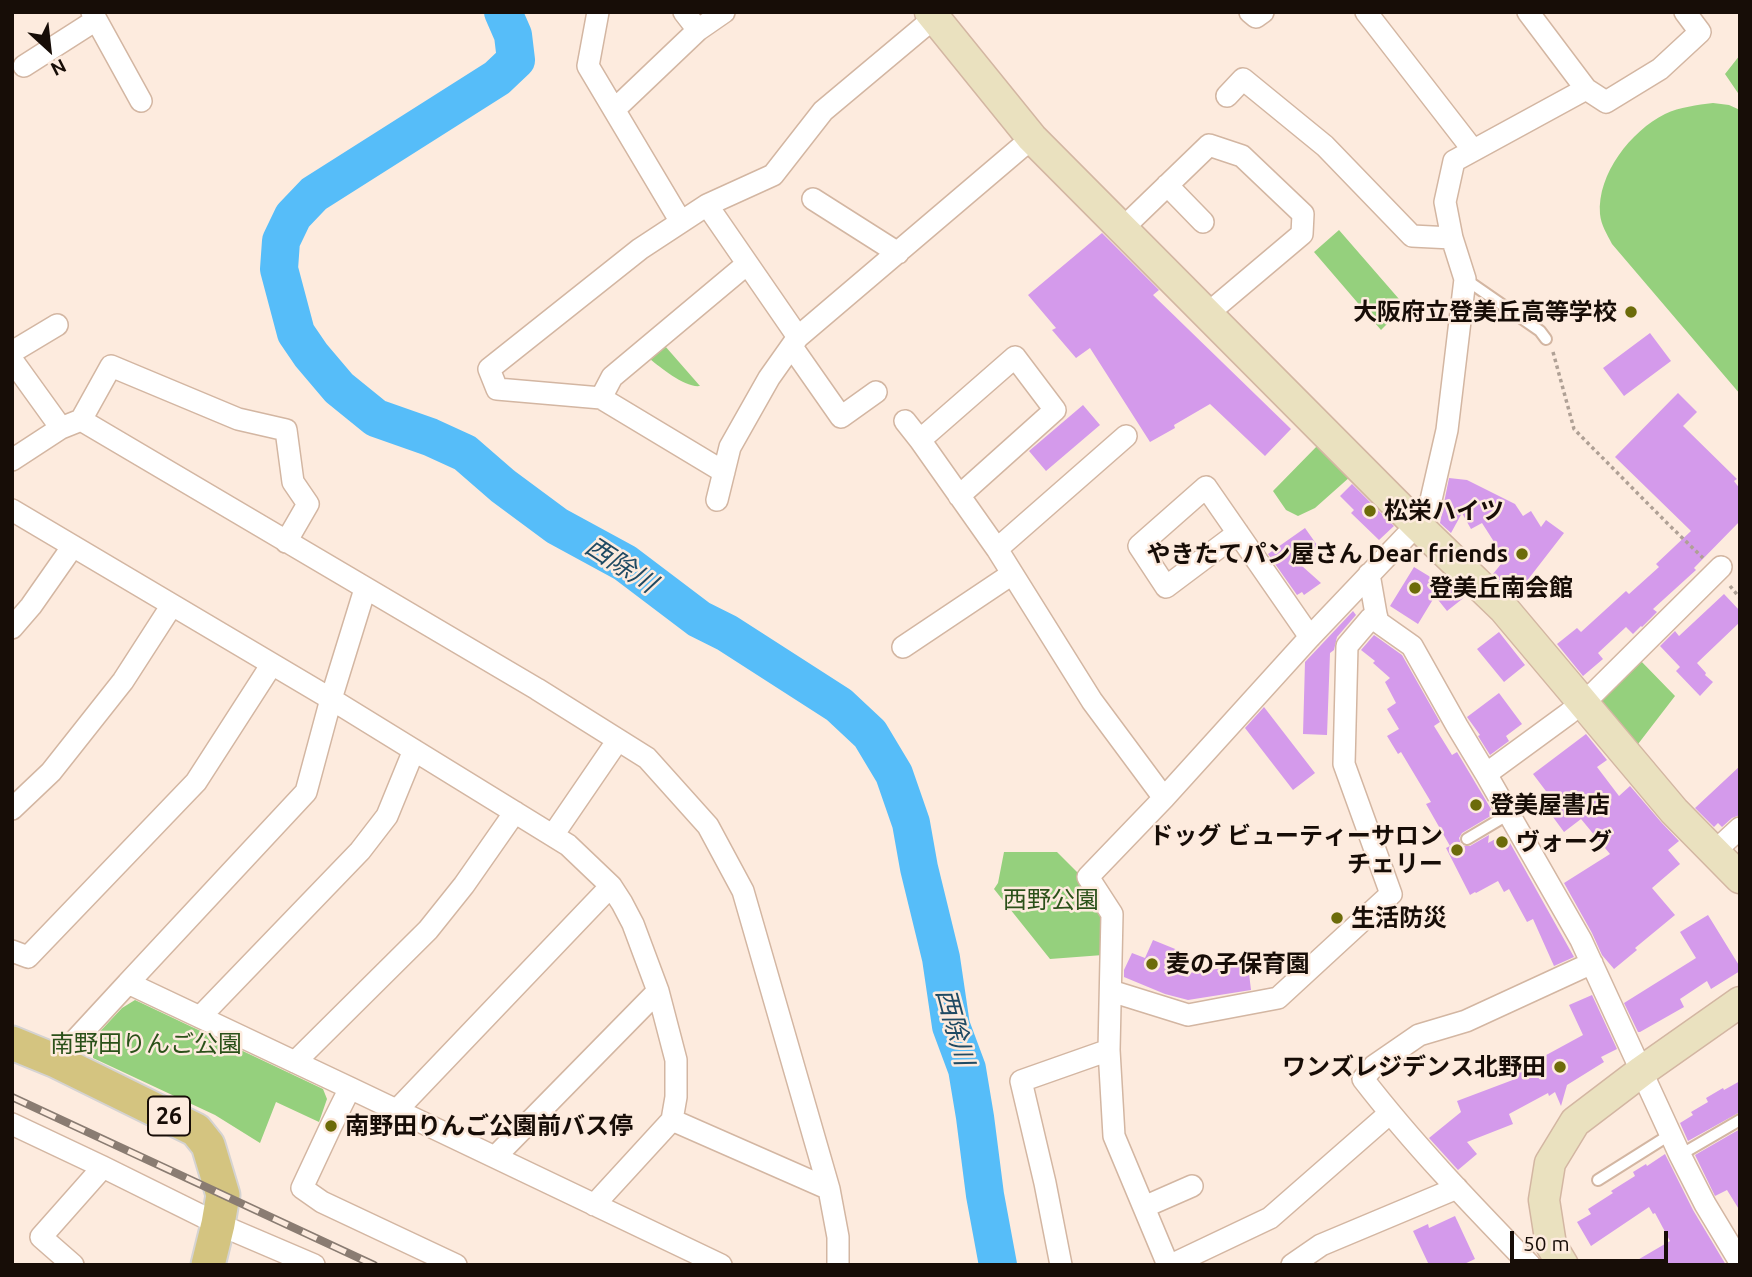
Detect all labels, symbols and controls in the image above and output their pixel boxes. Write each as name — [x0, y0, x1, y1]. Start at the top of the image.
north arrow — [14, 14, 84, 84]
text: N — [47, 55, 70, 81]
place label: 大阪府立登美丘高等学校 — [1353, 298, 1617, 326]
marker: 大阪府立登美丘高等学校 — [1623, 304, 1639, 320]
place label: 松栄ハイツ — [1384, 497, 1504, 525]
marker: 松栄ハイツ — [1362, 503, 1378, 519]
water label: 西除川 — [580, 531, 662, 599]
place label: やきたてパン屋さん Dear friends — [1146, 540, 1508, 568]
marker: やきたてパン屋さん Dear friends — [1514, 546, 1530, 562]
place label: 登美丘南会館 — [1429, 574, 1573, 602]
marker: 登美丘南会館 — [1407, 580, 1423, 596]
place label: 登美屋書店 — [1490, 791, 1610, 819]
marker: 登美屋書店 — [1468, 797, 1484, 813]
place label: ドッグ ビューティーサロン チェリー — [1149, 822, 1443, 878]
place label: ヴォーグ — [1516, 828, 1612, 856]
marker: ヴォーグ — [1494, 834, 1510, 850]
marker: ドッグ ビューティーサロン チェリー — [1449, 842, 1465, 858]
park label: 西野公園 — [1003, 886, 1099, 914]
place label: 生活防災 — [1351, 904, 1447, 932]
marker: 生活防災 — [1329, 910, 1345, 926]
place label: 麦の子保育園 — [1166, 950, 1310, 978]
marker: 麦の子保育園 — [1144, 956, 1160, 972]
water label: 西除川 — [930, 985, 980, 1069]
park label: 南野田りんご公園 — [50, 1030, 242, 1058]
place label: ワンズレジデンス北野田 — [1282, 1053, 1546, 1081]
marker: ワンズレジデンス北野田 — [1552, 1059, 1568, 1075]
road number: 26 — [148, 1096, 190, 1135]
place label: 南野田りんご公園前バス停 — [345, 1112, 633, 1140]
marker: 南野田りんご公園前バス停 — [323, 1118, 339, 1134]
scale bar — [1514, 1218, 1672, 1262]
text: 50 m — [1523, 1231, 1570, 1255]

